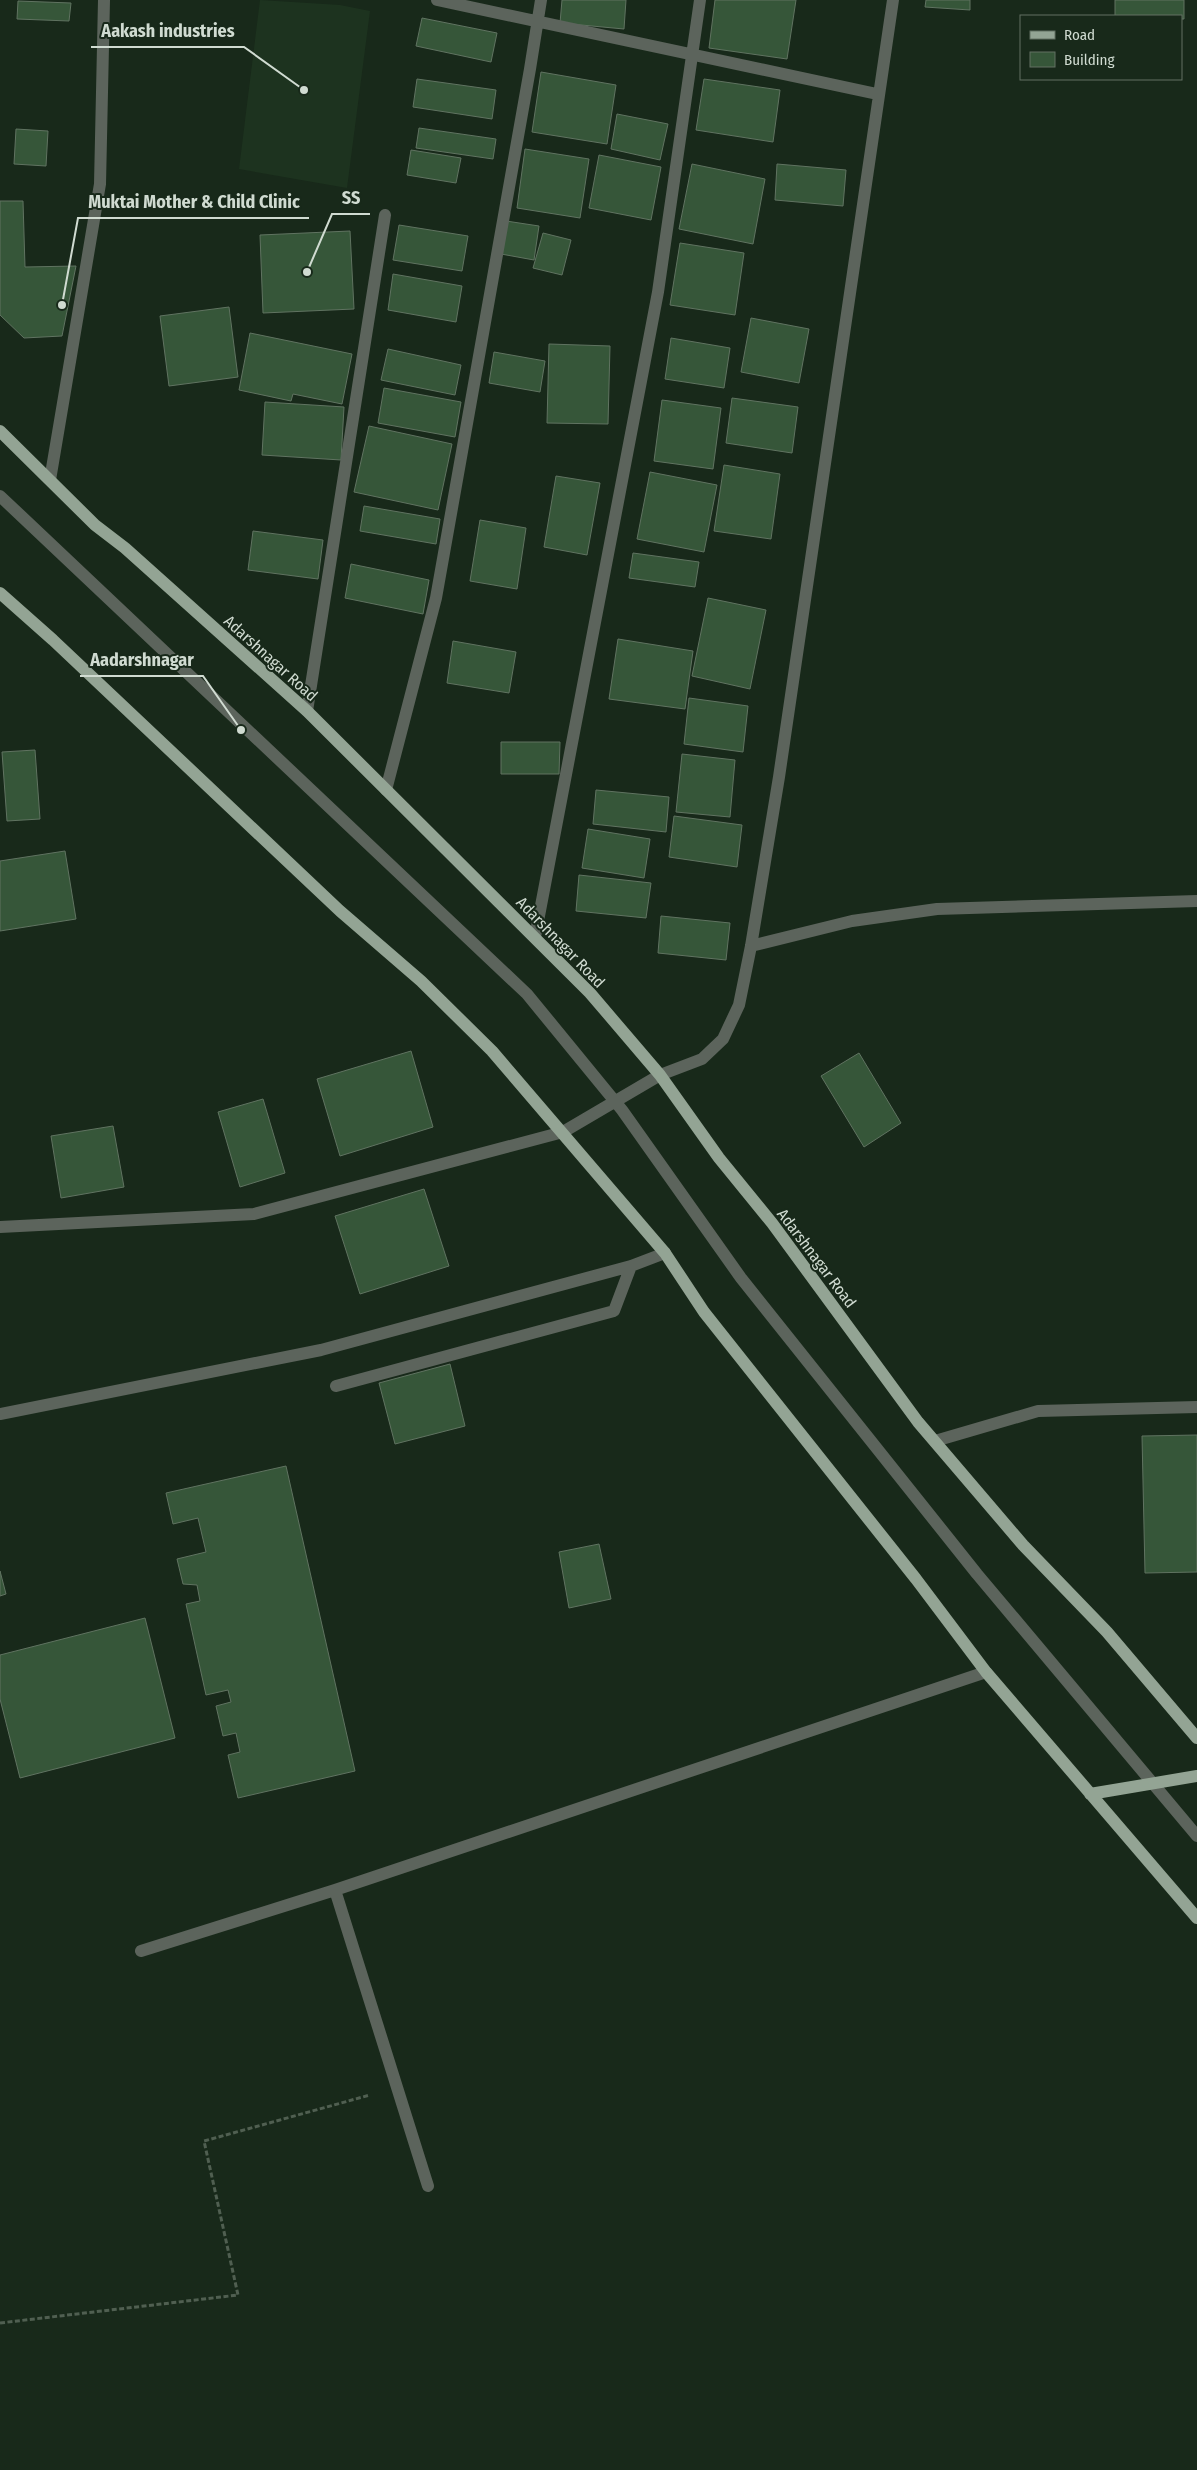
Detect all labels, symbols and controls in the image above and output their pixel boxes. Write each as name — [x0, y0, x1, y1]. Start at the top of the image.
callout: Aakash industries — [91, 14, 244, 47]
legend — [1020, 15, 1182, 80]
text: Aakash industries — [100, 20, 235, 42]
text: Road — [1064, 26, 1095, 44]
text: Building — [1064, 51, 1115, 69]
callout: SS — [332, 181, 370, 214]
callout: Muktai Mother & Child Clinic — [78, 185, 309, 218]
text: SS — [342, 187, 360, 209]
text: Muktai Mother & Child Clinic — [88, 191, 300, 213]
street label: Adarshnagar Road — [220, 611, 321, 705]
callout: Aadarshnagar — [80, 643, 203, 676]
text: Aadarshnagar — [89, 649, 194, 671]
street label: Adarshnagar Road — [512, 893, 609, 992]
street label: Adarshnagar Road — [773, 1205, 860, 1312]

